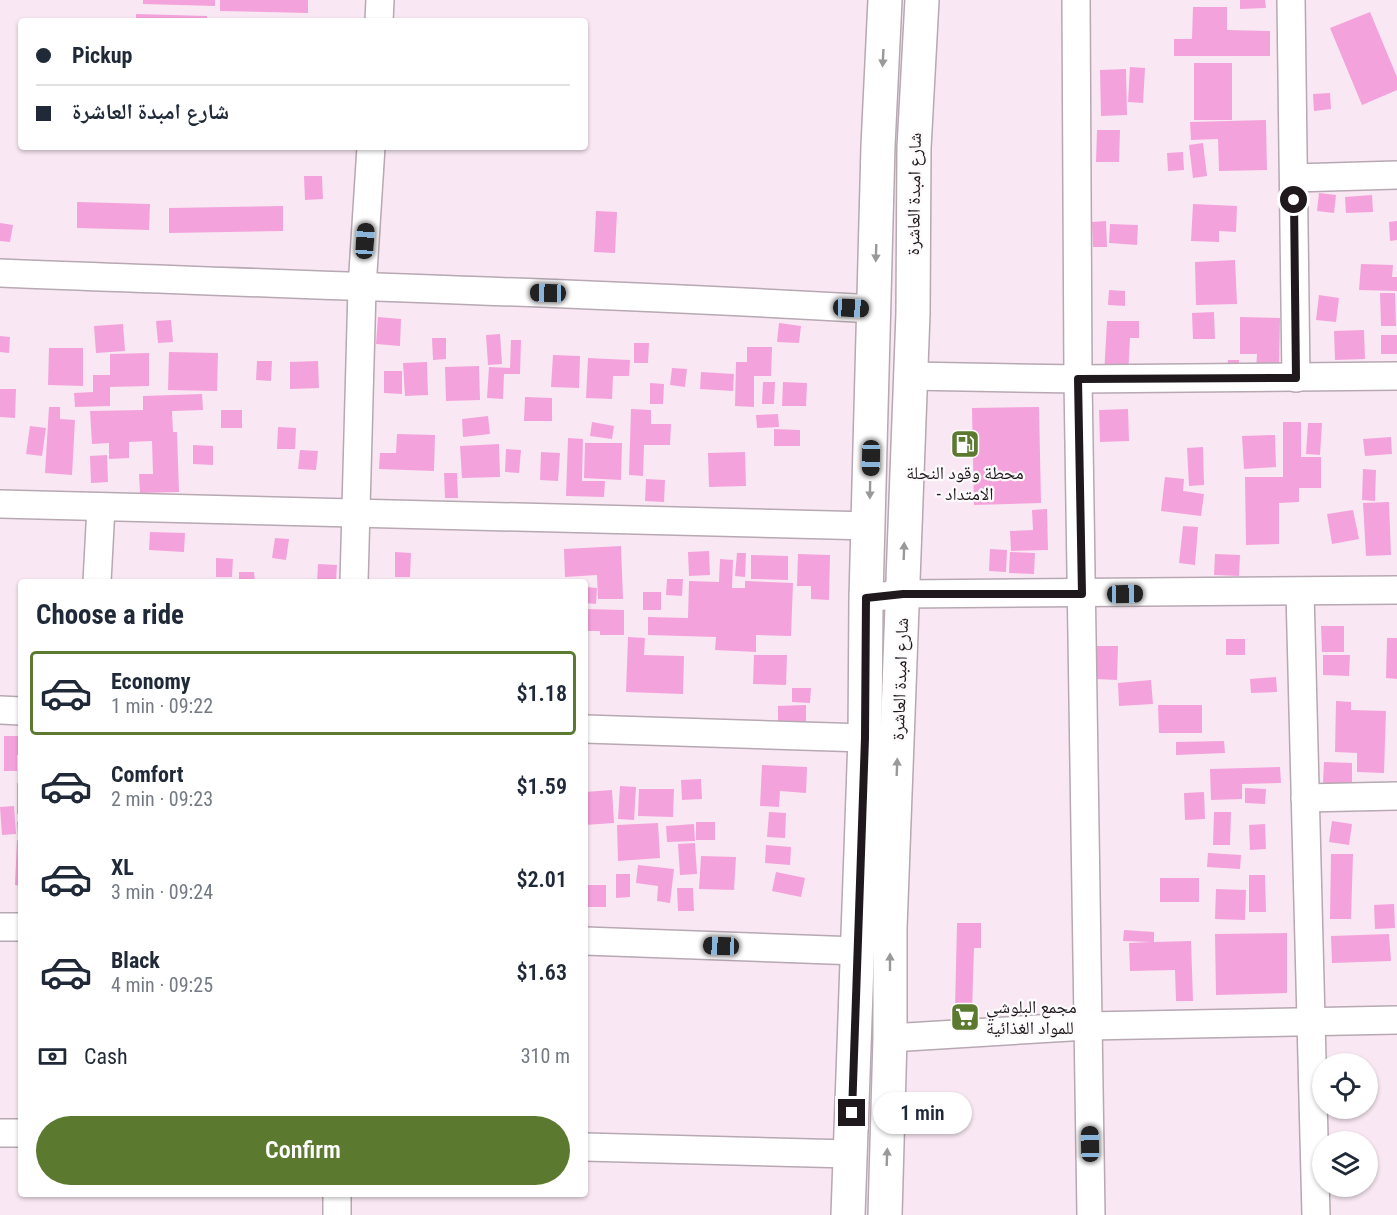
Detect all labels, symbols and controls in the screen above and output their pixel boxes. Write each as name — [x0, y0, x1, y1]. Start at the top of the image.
text: Pickup — [72, 43, 132, 68]
one-way arrow — [878, 49, 887, 68]
text: شارع امبدة العاشرة — [72, 99, 229, 124]
street label: شارع امبدة العاشرة — [902, 132, 926, 256]
route start — [1280, 186, 1307, 213]
car — [355, 222, 375, 260]
one-way arrow — [871, 244, 880, 263]
car — [530, 284, 566, 302]
car — [833, 298, 869, 318]
fuel station icon: محطة وقود النحلة - الامتداد — [949, 428, 981, 460]
car — [862, 440, 880, 476]
place label: محطة وقود النحلة - الامتداد — [906, 462, 1024, 504]
one-way arrow — [866, 481, 875, 500]
one-way arrow — [900, 541, 909, 560]
car — [1107, 585, 1143, 603]
text: Choose a ride — [36, 599, 184, 631]
street label: شارع امبدة العاشرة — [887, 617, 913, 741]
icon: car — [39, 666, 93, 720]
text: Economy — [111, 669, 191, 694]
text: $1.18 — [516, 681, 567, 706]
text: 1 min · 09:22 — [111, 694, 213, 718]
one-way arrow — [892, 757, 902, 776]
icon: car — [39, 759, 93, 813]
text: Comfort — [111, 762, 184, 787]
text: $1.59 — [516, 774, 567, 799]
text: 2 min · 09:23 — [111, 787, 213, 811]
icon: car — [39, 852, 93, 906]
text: XL — [111, 855, 134, 880]
text: $2.01 — [516, 867, 567, 892]
text: 3 min · 09:24 — [111, 880, 213, 904]
car — [703, 936, 739, 956]
icon: car — [39, 945, 93, 999]
text: Black — [111, 948, 160, 973]
one-way arrow — [885, 952, 895, 971]
text: $1.63 — [516, 960, 567, 985]
text: 4 min · 09:25 — [111, 973, 213, 997]
place label: مجمع البلوشي للمواد الغذائية — [986, 996, 1077, 1038]
supermarket icon: مجمع البلوشي للمواد الغذائية — [949, 1001, 981, 1033]
icon: cash — [36, 1040, 69, 1073]
text: Cash — [84, 1044, 128, 1069]
text: 310 m — [521, 1044, 570, 1068]
map controls — [1312, 1053, 1378, 1197]
button: locate — [1312, 1053, 1378, 1119]
callout: 1 min — [873, 1092, 972, 1134]
route end — [838, 1099, 865, 1126]
text: 1 min — [900, 1101, 945, 1125]
button: Confirm — [36, 1116, 570, 1185]
car — [1081, 1126, 1099, 1162]
button: layers — [1312, 1131, 1378, 1197]
one-way arrow — [882, 1147, 892, 1166]

